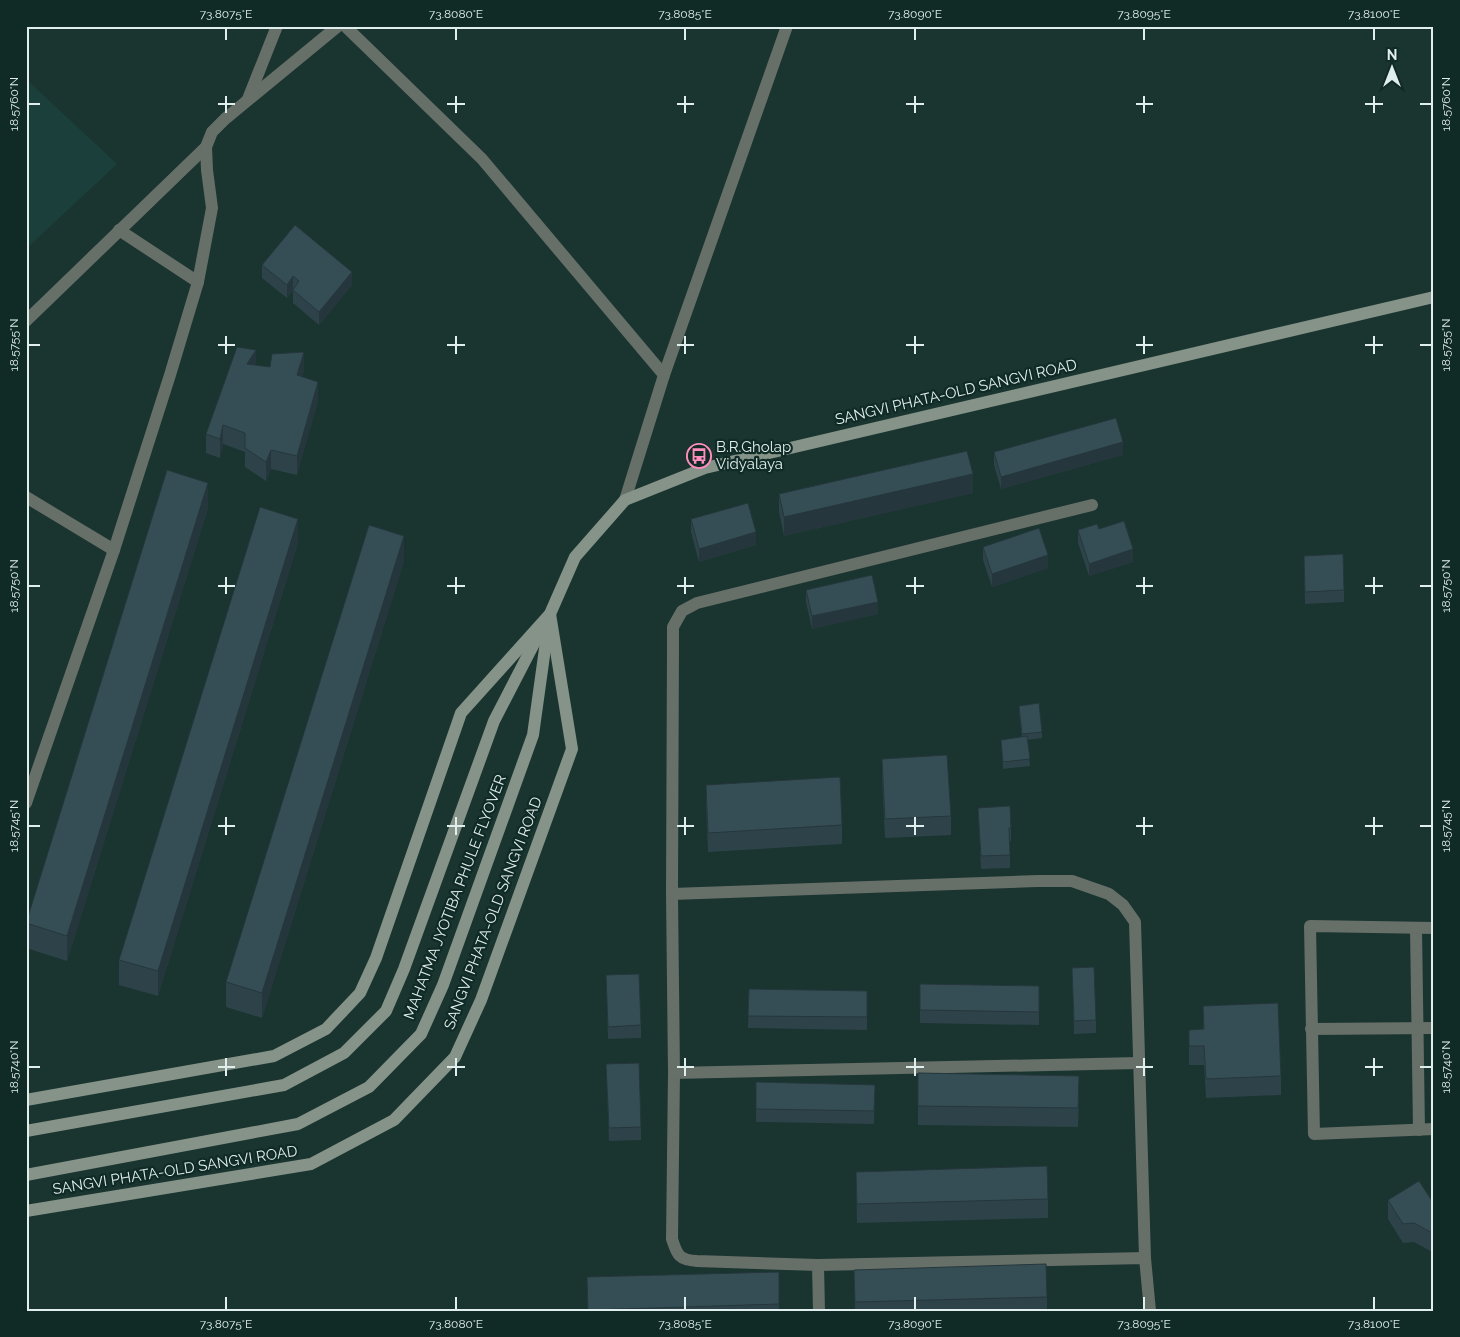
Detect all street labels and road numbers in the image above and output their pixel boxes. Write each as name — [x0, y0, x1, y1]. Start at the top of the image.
street label: SANGVI PHATA-OLD SANGVI ROAD — [833, 355, 1079, 429]
street label: MAHATMA JYOTIBA PHULE FLYOVER — [400, 772, 510, 1022]
street label: SANGVI PHATA-OLD SANGVI ROAD — [440, 794, 546, 1032]
street label: SANGVI PHATA-OLD SANGVI ROAD — [51, 1142, 299, 1198]

